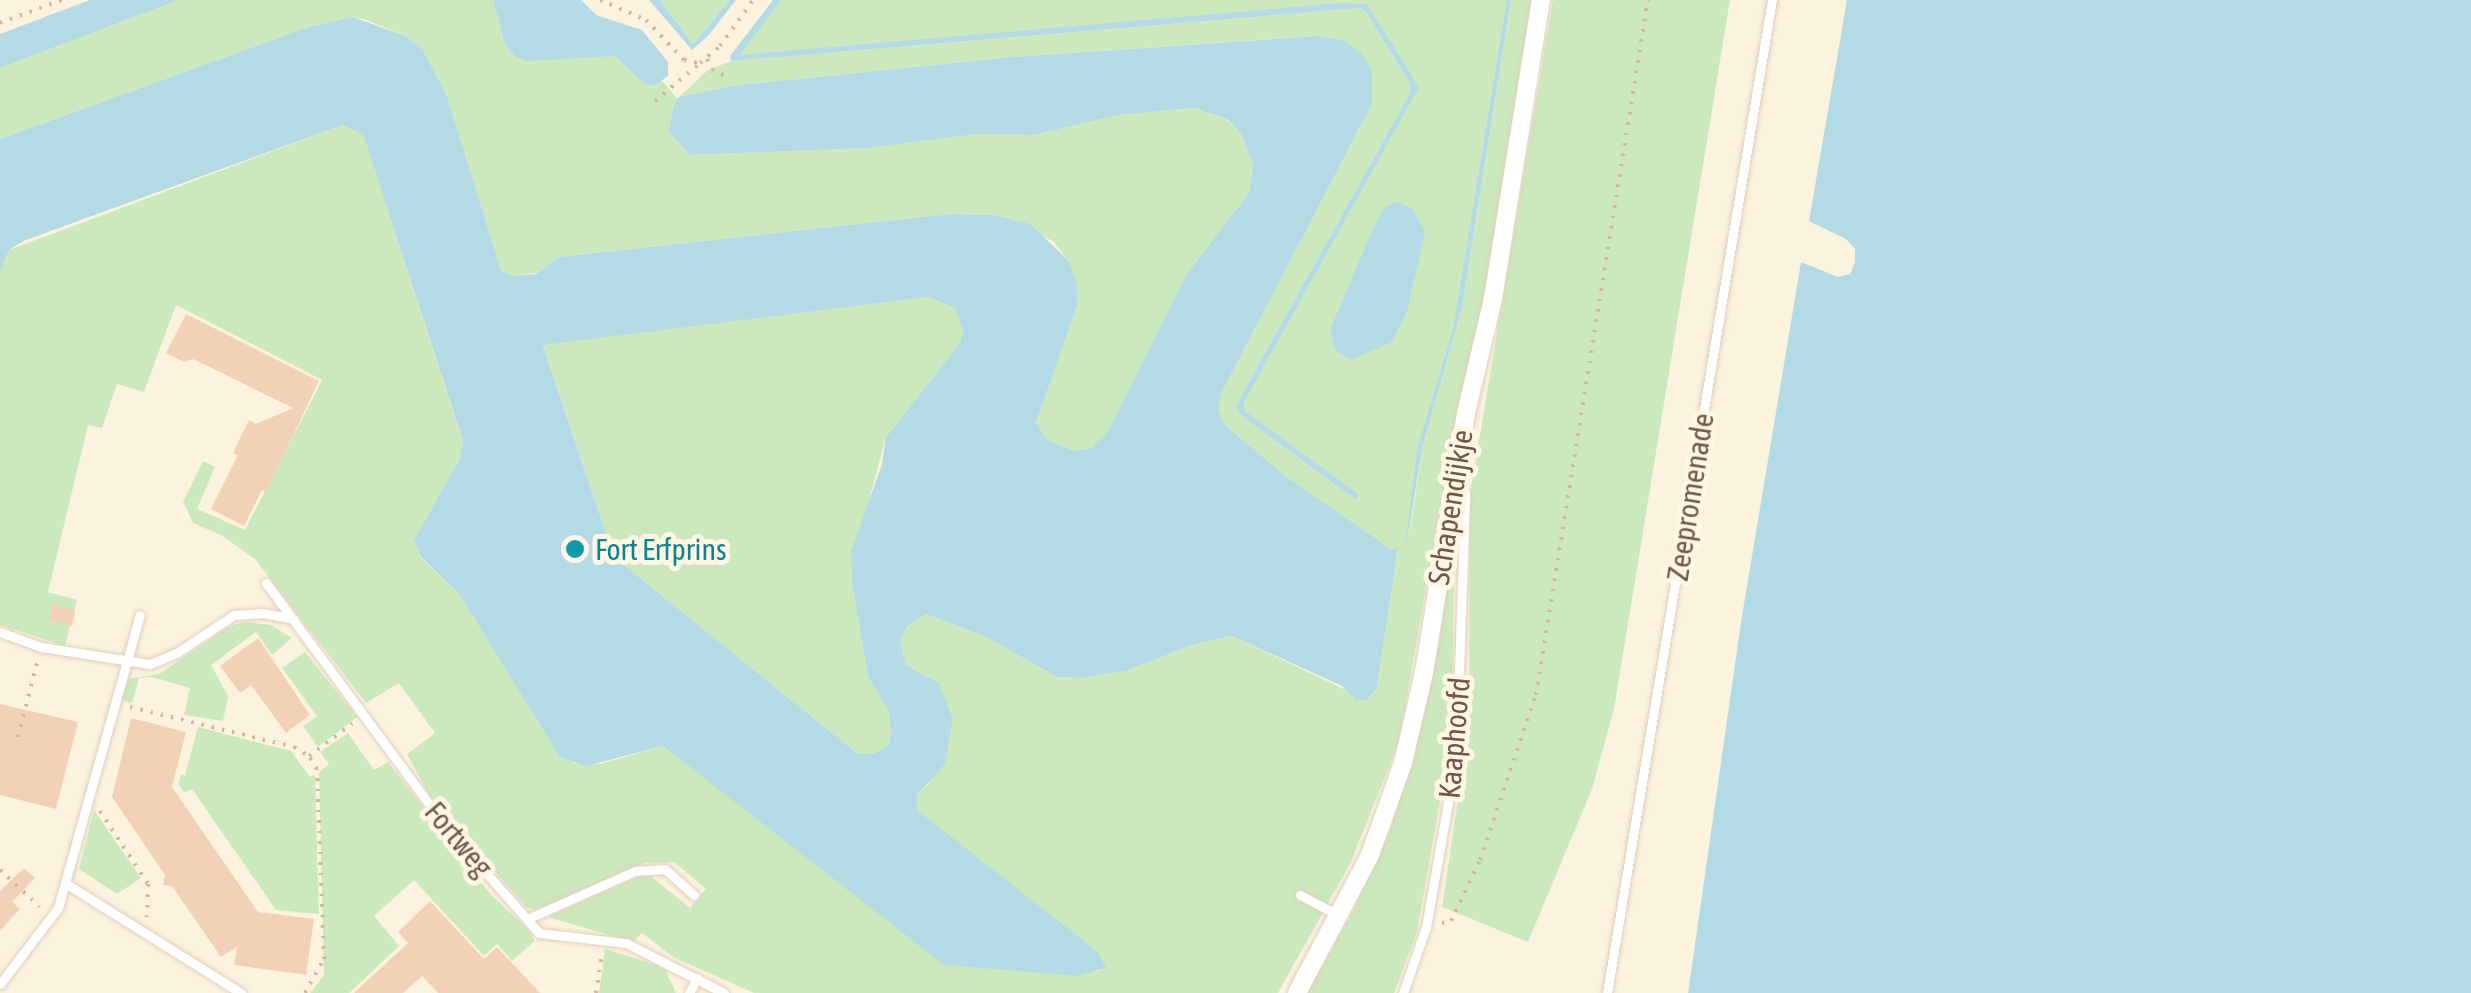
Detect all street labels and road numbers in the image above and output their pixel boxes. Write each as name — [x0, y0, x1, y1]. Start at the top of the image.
street label: Zeepromenade — [1659, 411, 1721, 583]
street label: Schapendijkje — [1420, 427, 1480, 587]
street label: Kaaphoofd — [1431, 676, 1477, 800]
street label: Fortweg — [417, 794, 501, 884]

